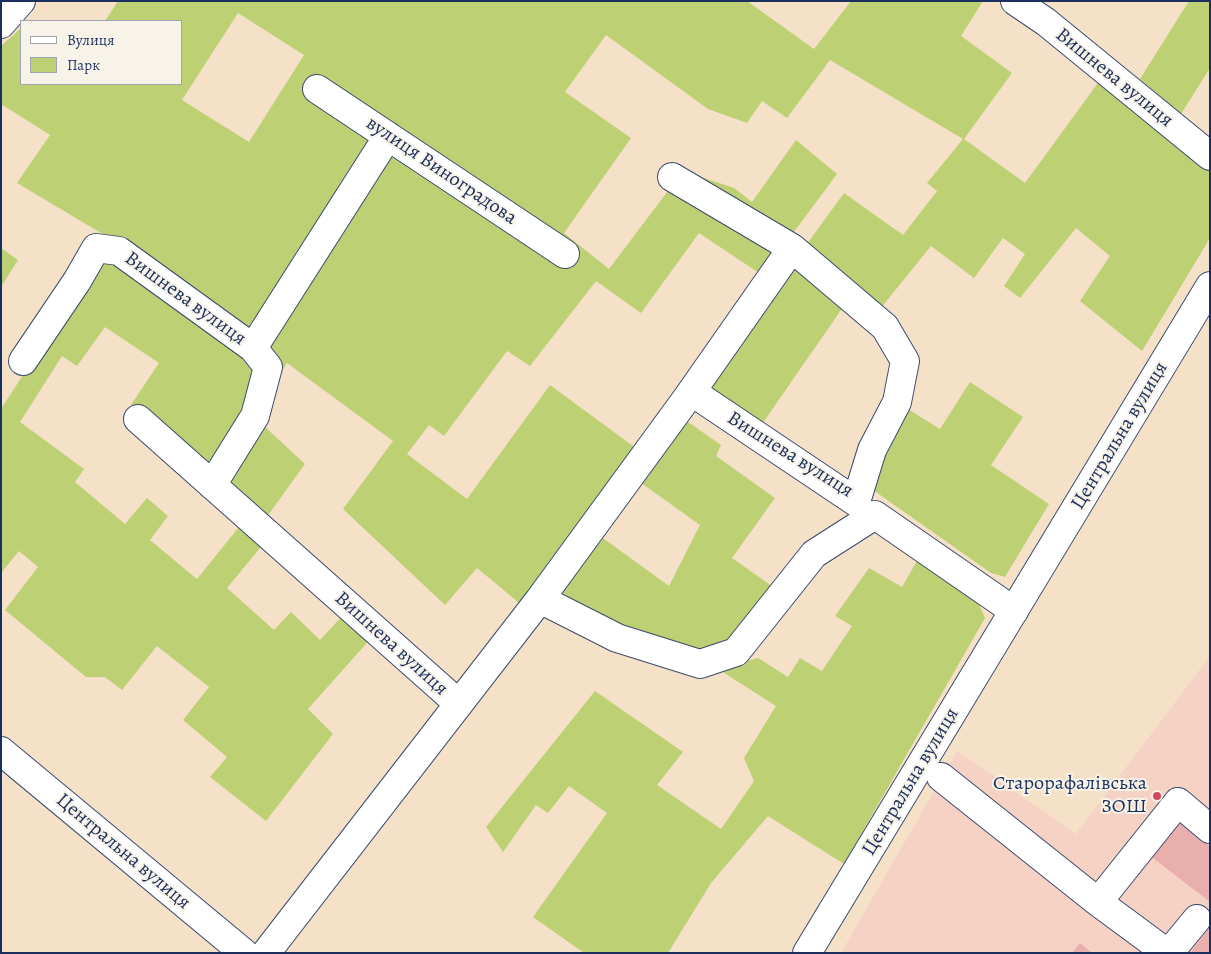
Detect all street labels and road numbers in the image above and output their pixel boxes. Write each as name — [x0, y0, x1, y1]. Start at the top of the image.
street label: Вишнева вулиця — [1050, 23, 1178, 133]
street label: вулиця Виноградова — [361, 112, 521, 230]
street label: Вишнева вулиця — [120, 247, 250, 351]
street label: Центральна вулиця — [1066, 358, 1174, 514]
street label: Вишнева вулиця — [722, 407, 858, 503]
street label: Вишнева вулиця — [329, 587, 453, 701]
street label: Центральна вулиця — [857, 704, 965, 860]
street label: Центральна вулиця — [51, 789, 195, 915]

